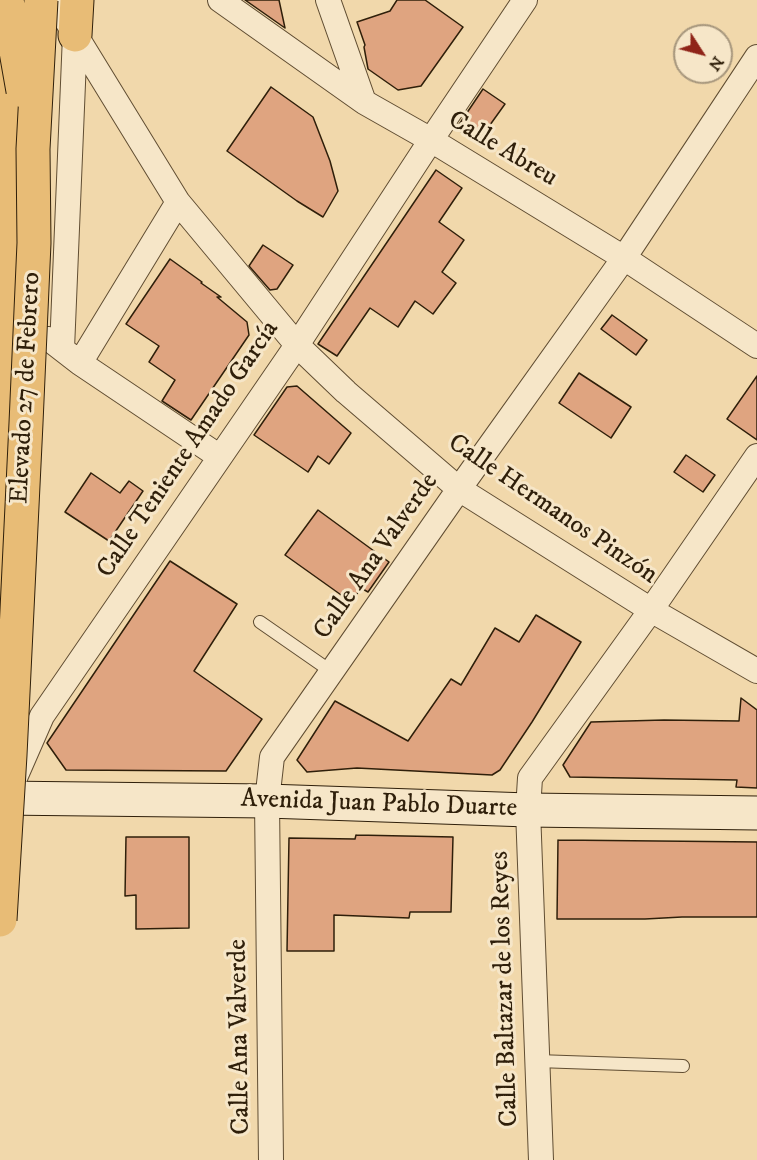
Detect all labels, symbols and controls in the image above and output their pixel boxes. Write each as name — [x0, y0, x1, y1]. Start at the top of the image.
north arrow — [673, 24, 733, 84]
text: N — [704, 52, 728, 75]
street label: Calle Abreu — [442, 105, 562, 195]
street label: Elevado 27 de Febrero — [5, 271, 49, 505]
street label: Calle Teniente Amado García — [91, 316, 287, 584]
street label: Calle Hermanos Pinzón — [441, 428, 663, 592]
street label: Calle Ana Valverde — [308, 468, 446, 646]
street label: Avenida Juan Pablo Duarte — [240, 785, 518, 825]
street label: Calle Baltazar de los Reyes — [486, 851, 526, 1127]
street label: Calle Ana Valverde — [224, 939, 258, 1135]

